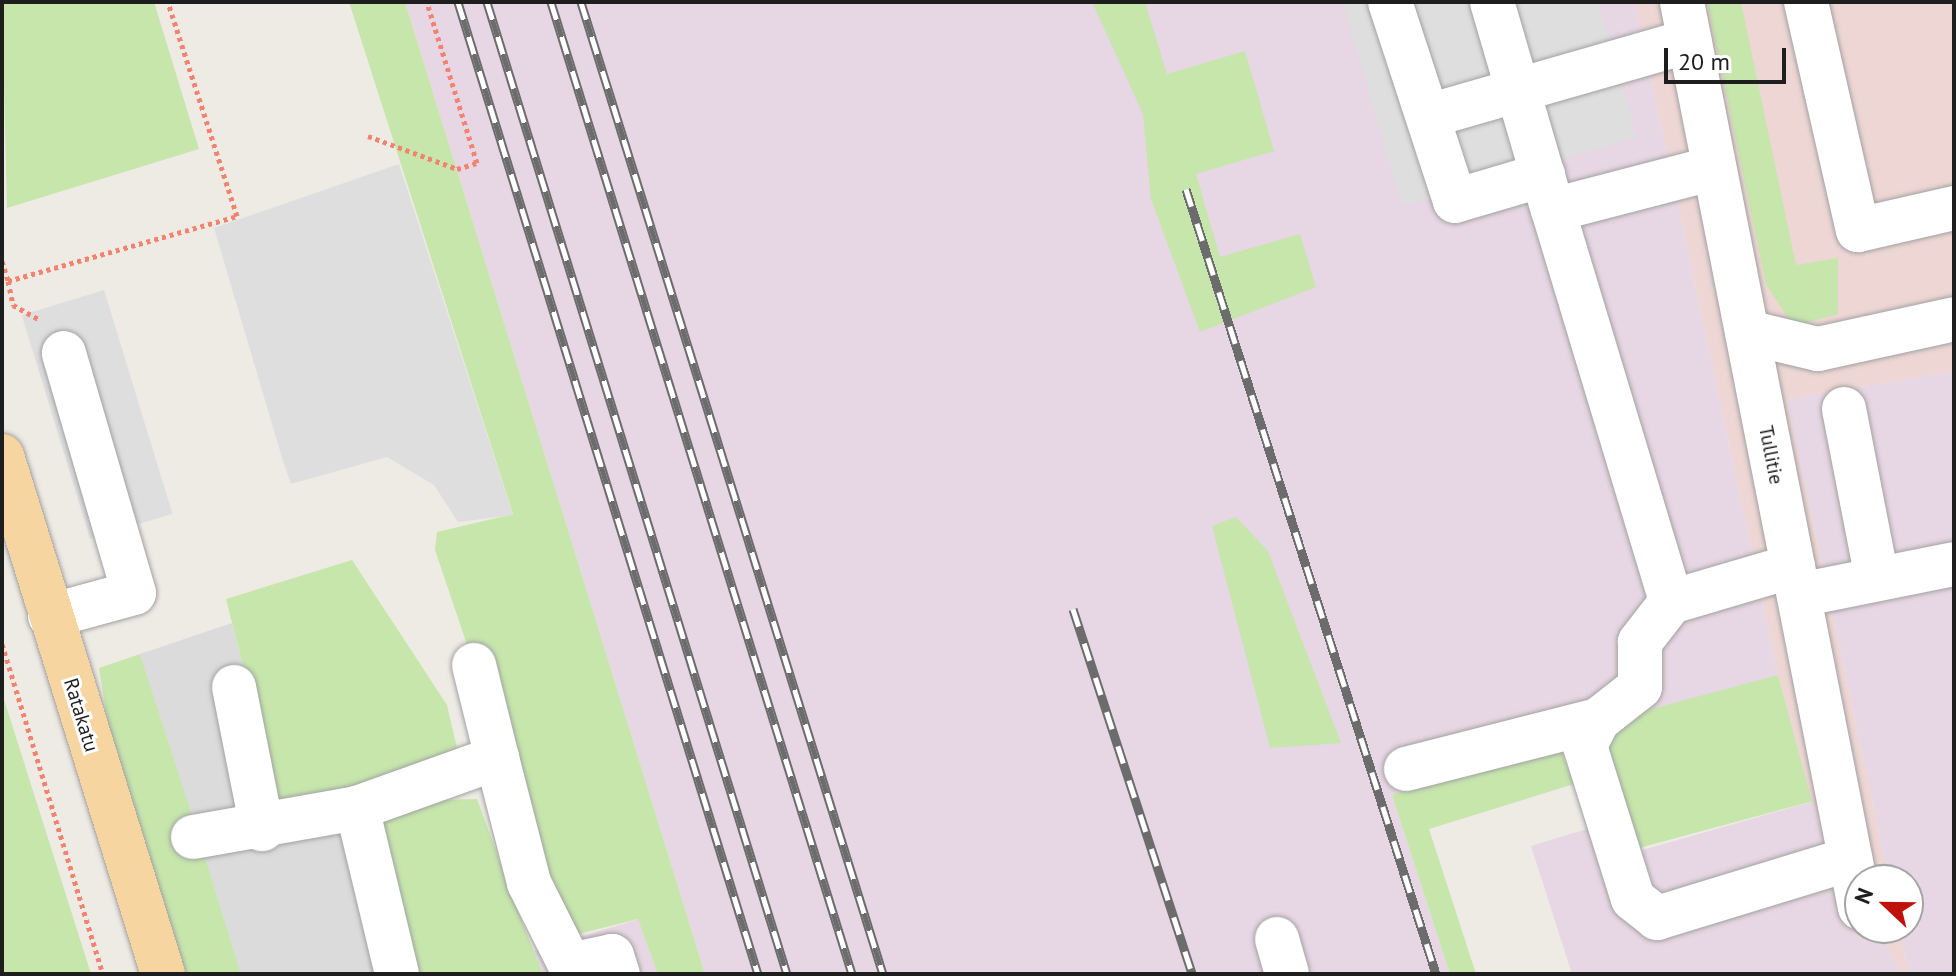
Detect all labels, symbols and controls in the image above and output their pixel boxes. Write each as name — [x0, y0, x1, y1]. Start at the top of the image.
scale bar — [1668, 32, 1790, 82]
text: 20 m — [1678, 46, 1730, 77]
street label: Tullitie — [1754, 424, 1788, 486]
street label: Ratakatu — [59, 675, 103, 755]
north arrow — [1844, 864, 1924, 944]
text: N — [1848, 884, 1879, 908]

